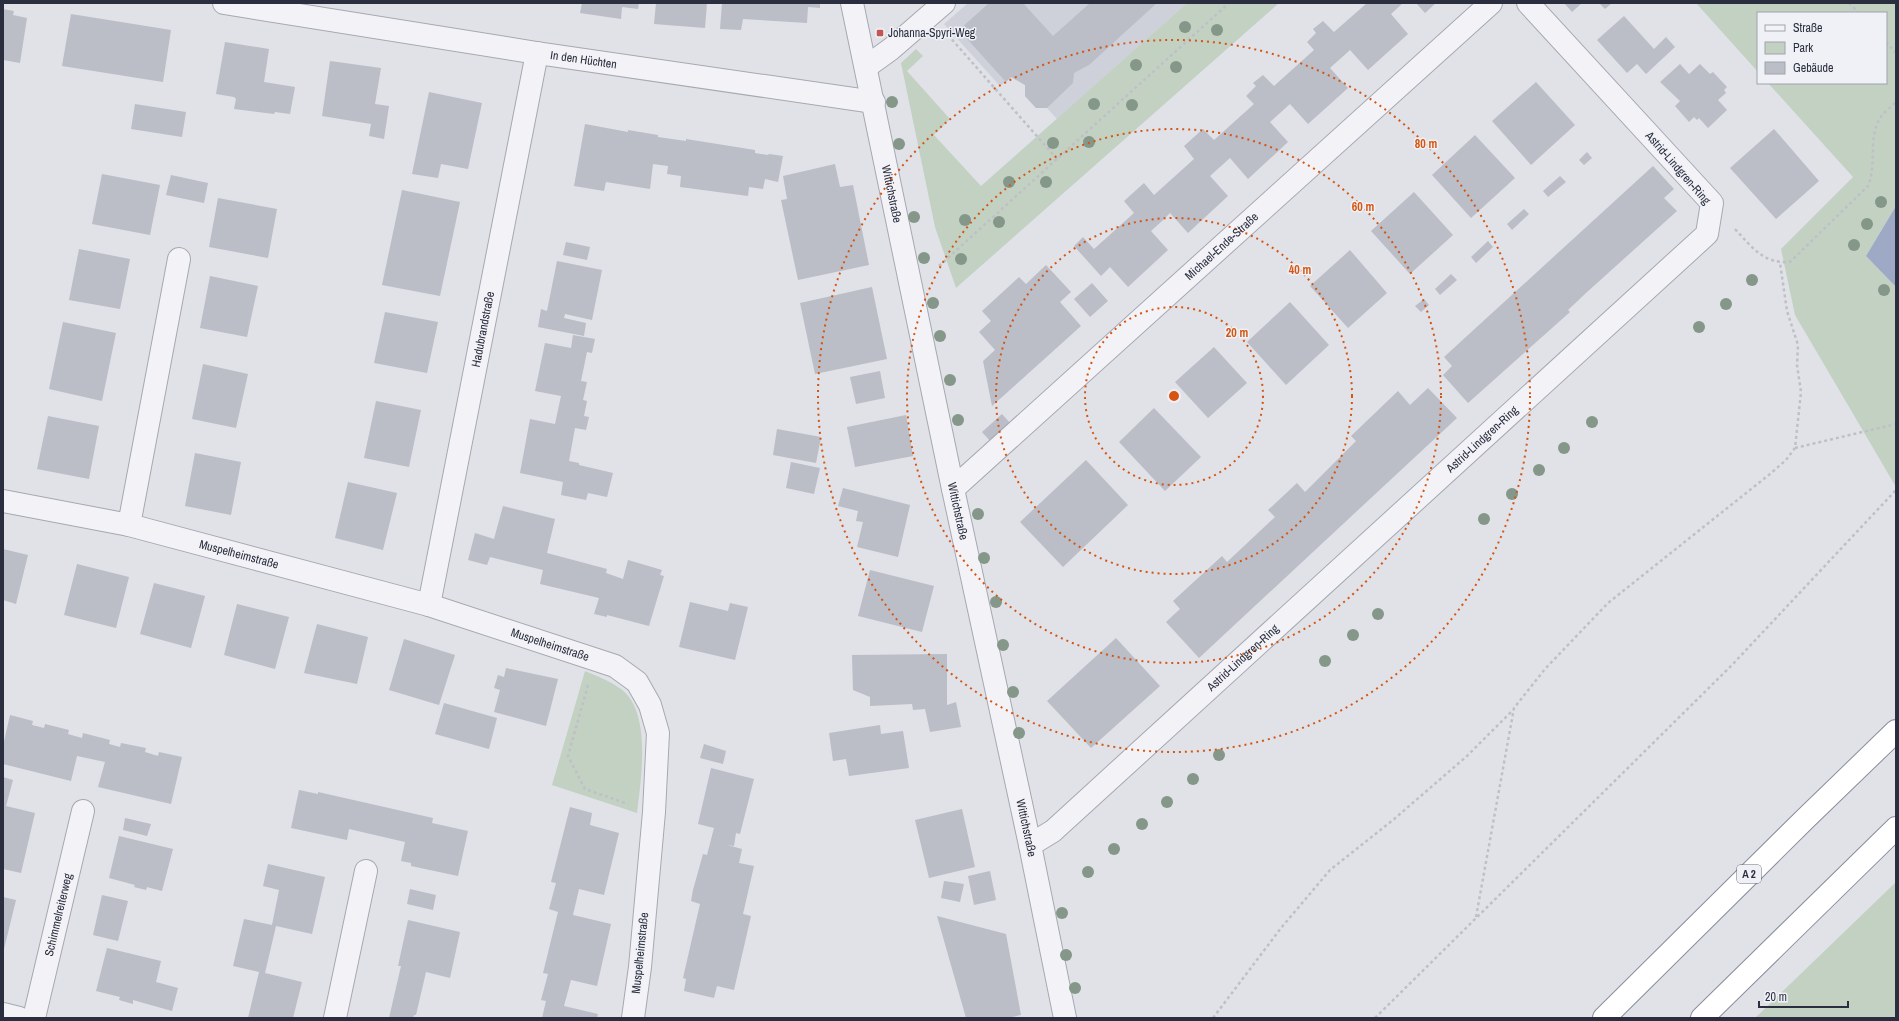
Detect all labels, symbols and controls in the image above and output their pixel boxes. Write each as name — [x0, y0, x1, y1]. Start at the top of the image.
legend — [1757, 12, 1887, 84]
text: Straße — [1793, 20, 1823, 36]
place label: Johanna-Spyri-Weg — [888, 25, 976, 41]
marker: Johanna-Spyri-Weg — [875, 28, 885, 38]
text: Park — [1793, 40, 1813, 56]
street label: In den Hüchten — [549, 47, 618, 72]
text: Gebäude — [1793, 60, 1834, 76]
street label: Astrid-Lindgren-Ring — [1641, 127, 1715, 208]
text: 80 m — [1415, 136, 1437, 152]
street label: Wittichstraße — [878, 164, 905, 224]
text: 60 m — [1352, 199, 1374, 215]
street label: Michael-Ende-Straße — [1181, 209, 1262, 284]
text: 40 m — [1289, 262, 1311, 278]
street label: Hadubrandstraße — [468, 290, 498, 368]
text: 20 m — [1226, 325, 1248, 341]
centre of rings — [1167, 389, 1181, 403]
street label: Astrid-Lindgren-Ring — [1442, 402, 1522, 477]
street label: Wittichstraße — [944, 481, 972, 541]
street label: Muspelheimstraße — [197, 536, 280, 573]
street label: Astrid-Lindgren-Ring — [1203, 620, 1283, 695]
street label: Muspelheimstraße — [509, 624, 591, 665]
street label: Wittichstraße — [1012, 797, 1040, 858]
road number: A 2 — [1737, 865, 1761, 883]
street label: Schimmelreiterweg — [41, 871, 76, 958]
street label: Muspelheimstraße — [628, 912, 652, 994]
scale bar — [1759, 983, 1848, 1009]
text: 20 m — [1765, 989, 1787, 1005]

